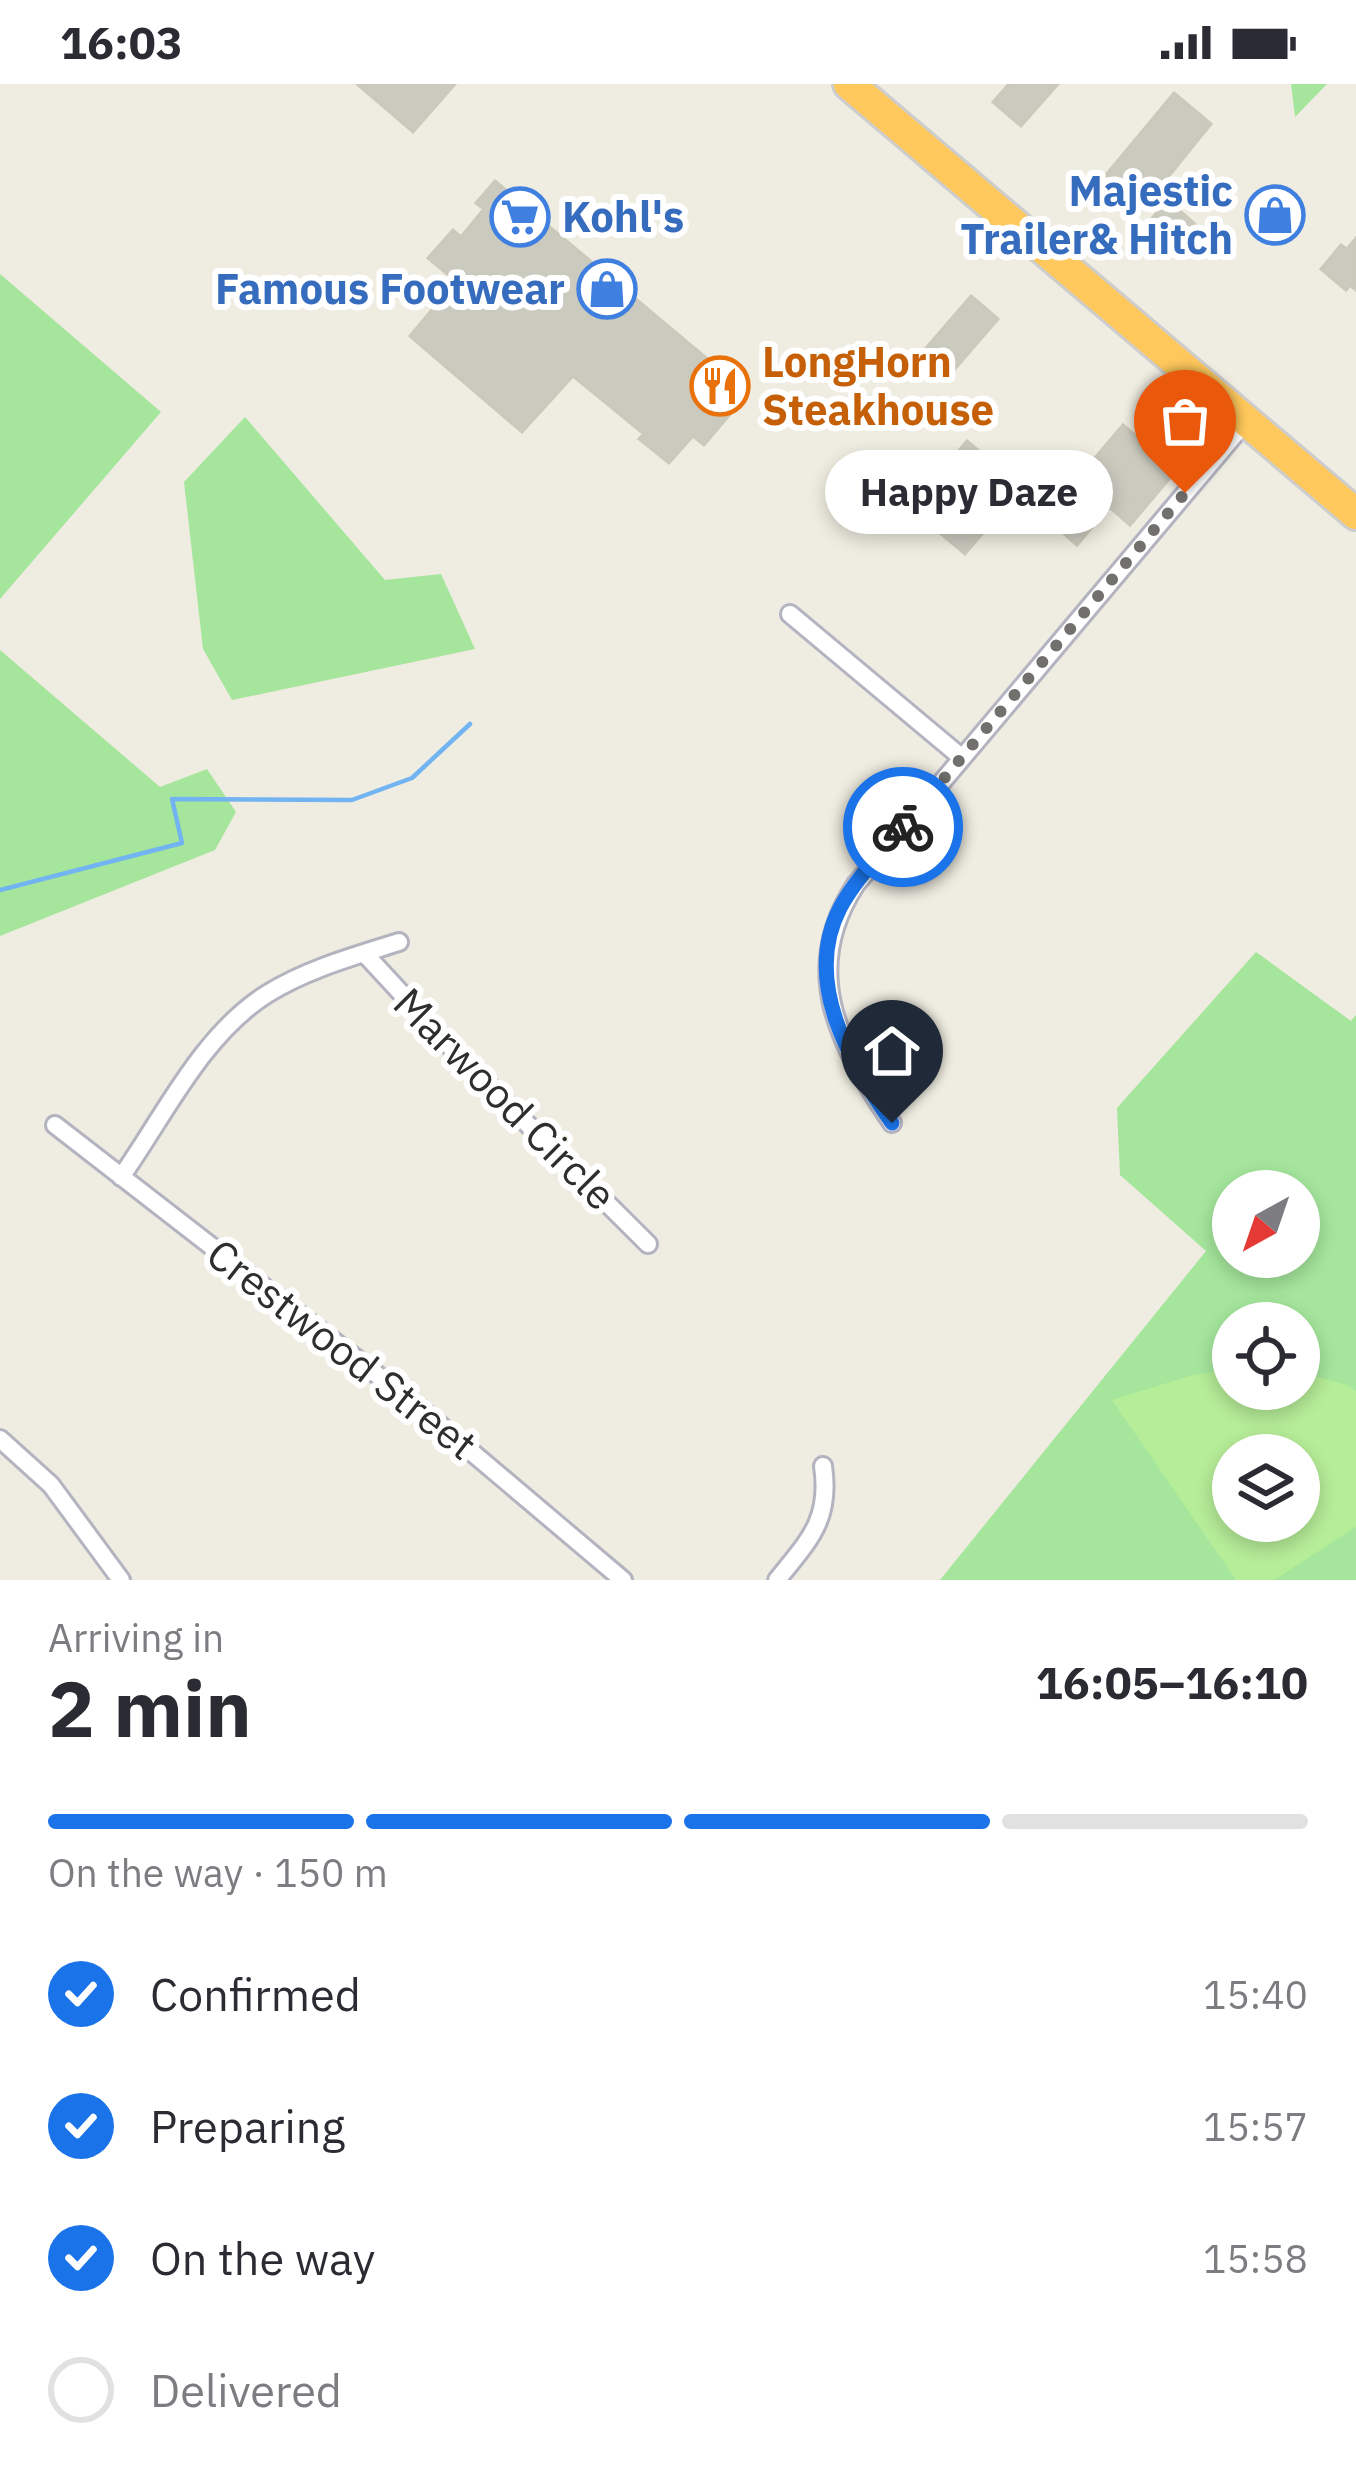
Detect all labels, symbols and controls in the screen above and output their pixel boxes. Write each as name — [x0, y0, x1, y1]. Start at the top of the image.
text: 16:03 — [60, 13, 183, 71]
place label: Majestic Trailer& Hitch — [960, 163, 1233, 266]
shop icon: Majestic Trailer& Hitch — [1244, 184, 1306, 246]
supermarket icon: Kohl's — [489, 186, 551, 248]
place label: Kohl's — [562, 189, 684, 244]
shop icon: Famous Footwear — [576, 258, 638, 320]
place label: Famous Footwear — [215, 261, 565, 316]
place label: LongHorn Steakhouse — [762, 334, 994, 437]
restaurant icon: LongHorn Steakhouse — [689, 355, 751, 417]
pin — [1134, 370, 1236, 493]
icon: bag — [1152, 388, 1218, 454]
callout: Happy Daze — [825, 451, 1113, 535]
text: Happy Daze — [860, 466, 1078, 517]
courier — [843, 767, 963, 887]
icon: bike — [870, 794, 936, 860]
street label: Marwood Circle — [382, 976, 628, 1222]
pin — [841, 1000, 943, 1123]
icon: home — [859, 1018, 925, 1084]
north arrow — [1212, 1170, 1320, 1278]
map controls — [1212, 1170, 1320, 1542]
street label: Crestwood Street — [196, 1226, 488, 1471]
button: locate — [1212, 1302, 1320, 1410]
button: layers — [1212, 1434, 1320, 1542]
text: Arriving in — [48, 1612, 224, 1663]
text: 16:05–16:10 — [1036, 1653, 1308, 1711]
text: 2 min — [48, 1657, 252, 1758]
text: On the way · 150 m — [48, 1847, 388, 1898]
icon: check — [48, 1961, 114, 2027]
text: Confirmed — [150, 1965, 361, 2023]
text: 15:40 — [1203, 1969, 1308, 2020]
icon: check — [48, 2093, 114, 2159]
text: Preparing — [150, 2097, 345, 2155]
text: 15:57 — [1203, 2101, 1308, 2152]
icon: check — [48, 2225, 114, 2291]
text: On the way — [150, 2229, 375, 2287]
text: 15:58 — [1203, 2233, 1308, 2284]
text: Delivered — [150, 2361, 342, 2419]

